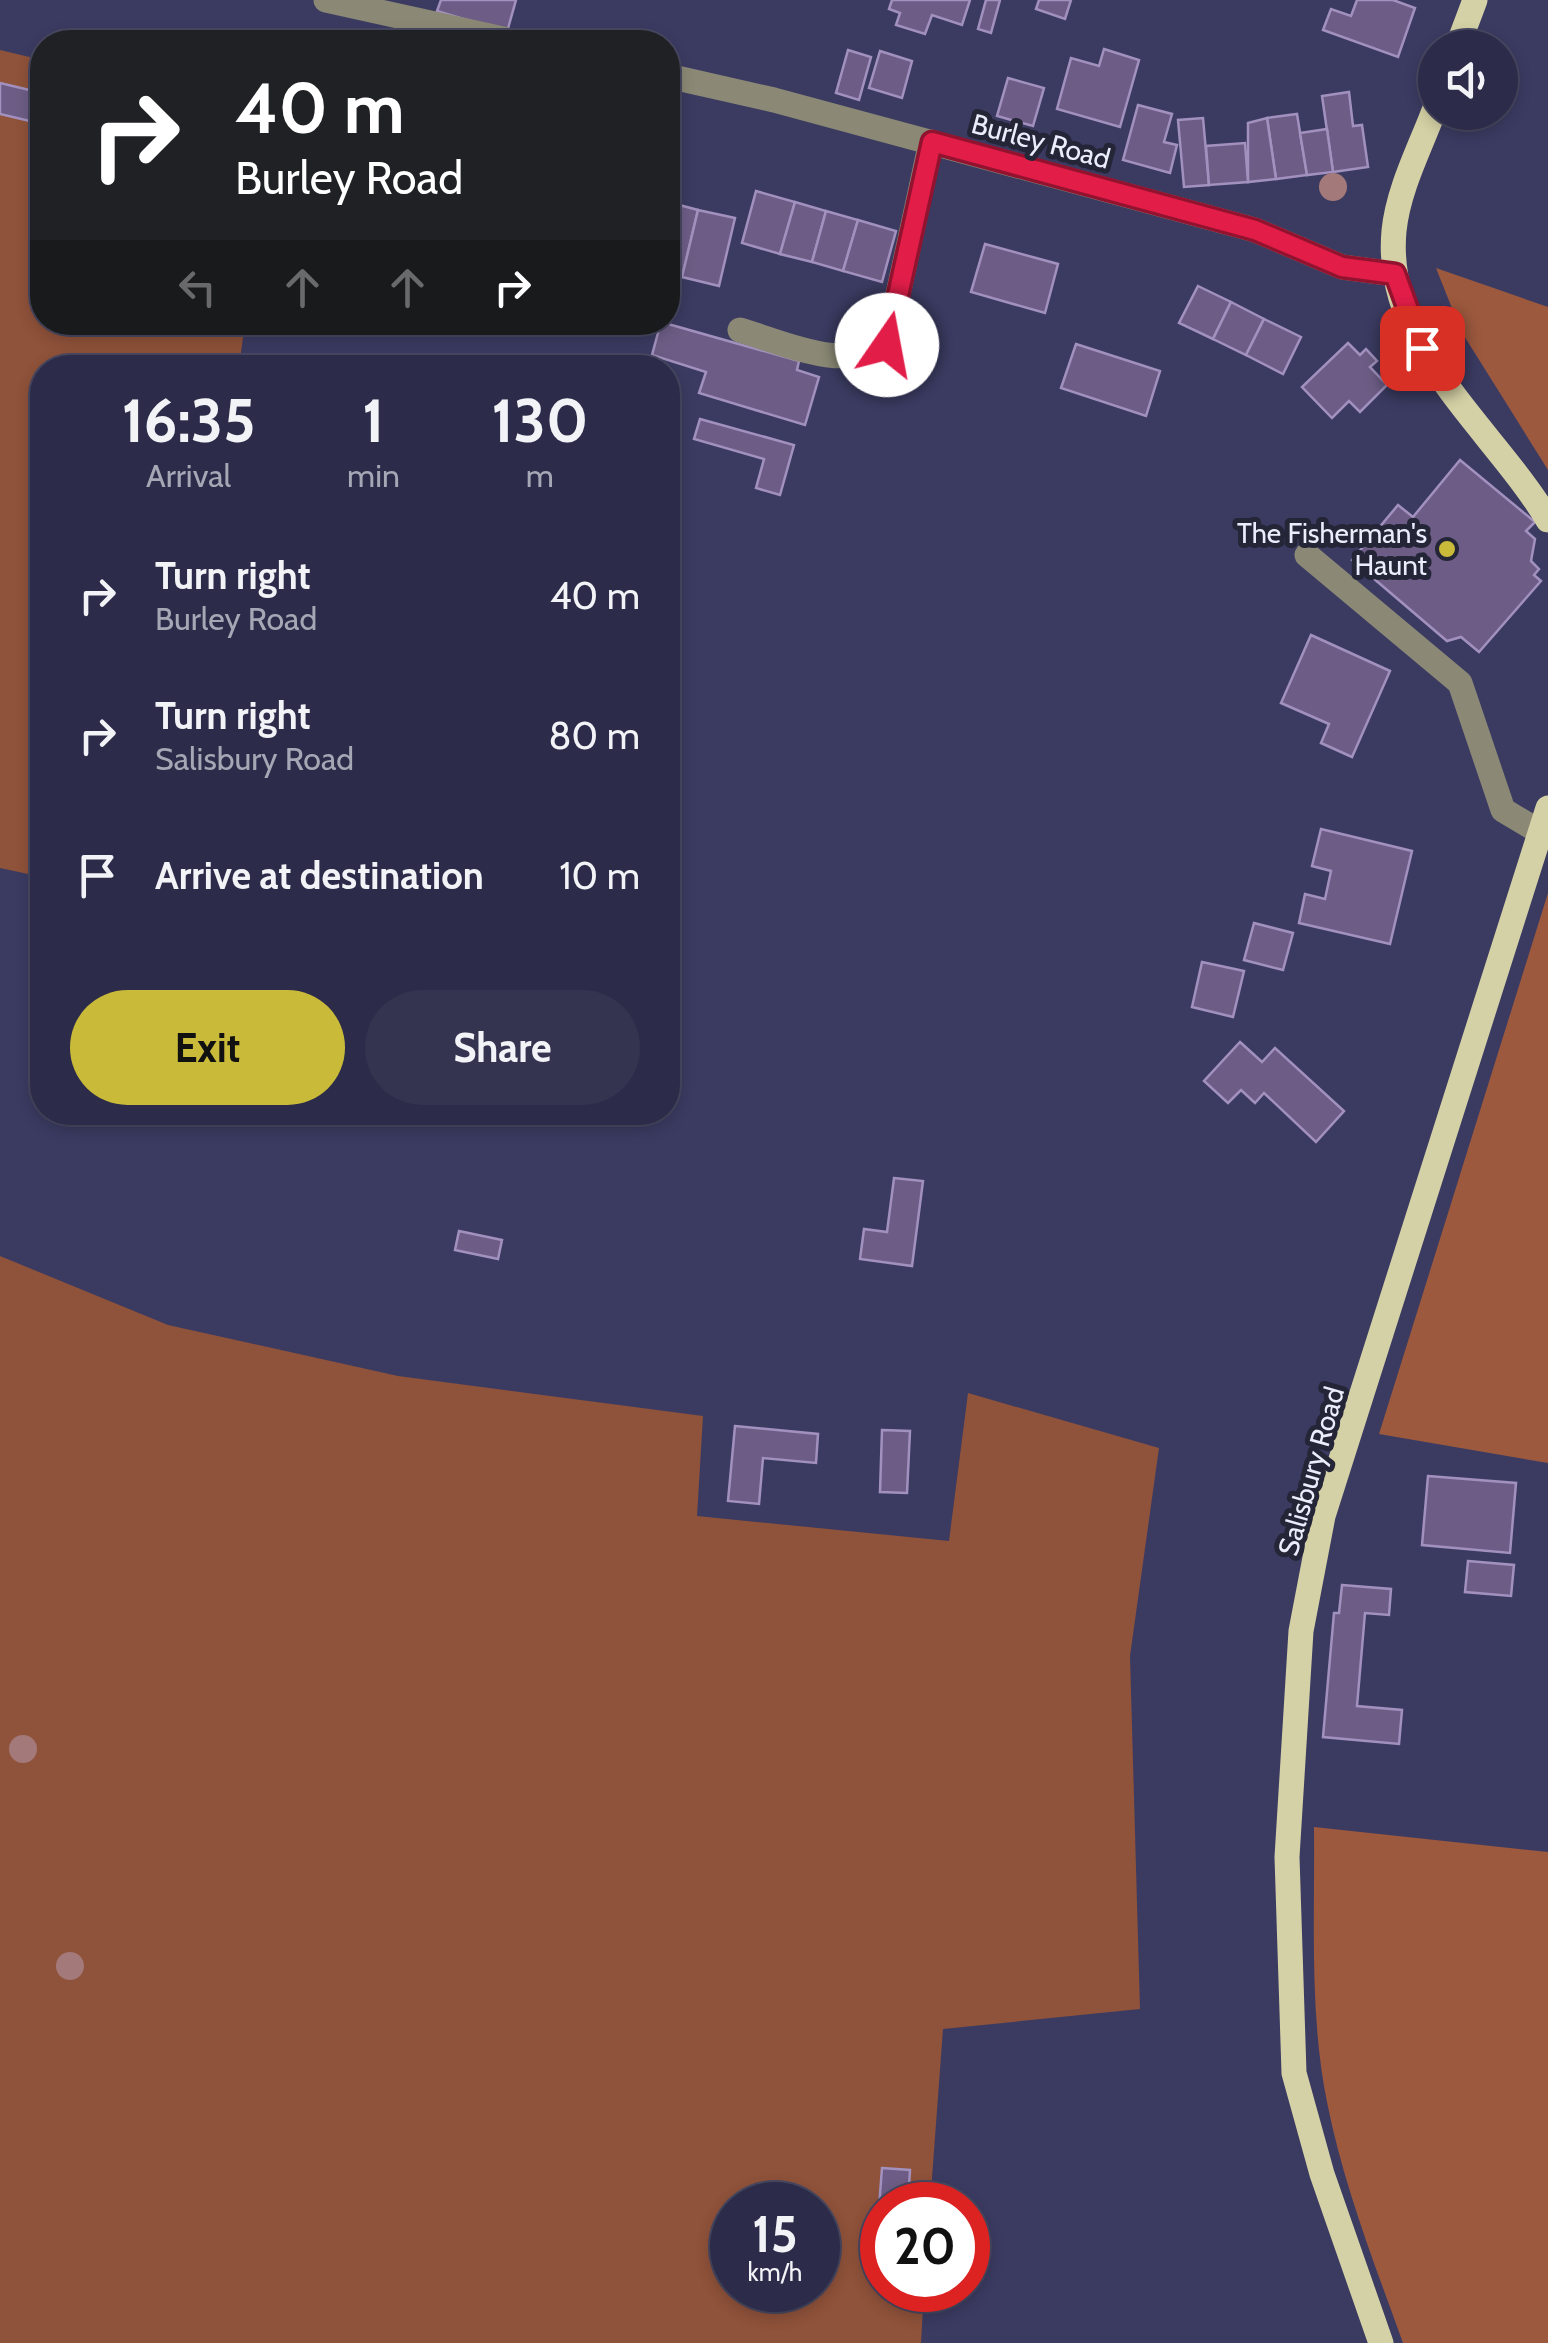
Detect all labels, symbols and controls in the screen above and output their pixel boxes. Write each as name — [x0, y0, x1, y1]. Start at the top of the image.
map controls — [1418, 30, 1518, 130]
button: sound — [1418, 30, 1518, 130]
text: 40 m — [235, 65, 404, 151]
icon: right — [70, 70, 200, 200]
street label: Burley Road — [968, 106, 1114, 176]
text: Burley Road — [235, 151, 463, 205]
icon: left — [170, 260, 225, 315]
icon: ahead — [275, 260, 330, 315]
icon: ahead — [380, 260, 435, 315]
icon: right — [485, 260, 540, 315]
position arrow — [835, 293, 939, 397]
pin — [1380, 306, 1465, 391]
icon: arrive — [1395, 321, 1450, 376]
text: 16:35 — [122, 384, 255, 457]
text: 1 — [362, 384, 385, 457]
text: 130 — [491, 384, 588, 457]
text: Arrival — [146, 456, 231, 495]
text: min — [347, 456, 400, 495]
text: m — [526, 456, 554, 495]
place label: The Fisherman's Haunt — [1237, 516, 1427, 582]
marker: The Fisherman's Haunt — [1436, 538, 1458, 560]
text: Turn right — [155, 552, 311, 599]
icon: right — [70, 568, 125, 623]
text: 40 m — [550, 572, 640, 619]
text: Burley Road — [155, 599, 317, 638]
text: Turn right — [155, 692, 311, 739]
icon: right — [70, 708, 125, 763]
text: 80 m — [549, 712, 640, 759]
text: Salisbury Road — [155, 739, 354, 778]
icon: arrive — [70, 848, 125, 903]
text: Arrive at destination — [155, 852, 484, 899]
text: 10 m — [559, 852, 640, 899]
button: Exit — [70, 990, 345, 1105]
button: Share — [365, 990, 640, 1105]
street label: Salisbury Road — [1271, 1383, 1351, 1559]
speed limit sign: 20 — [860, 2182, 990, 2312]
text: 15 — [752, 2204, 798, 2265]
text: km/h — [748, 2257, 802, 2287]

